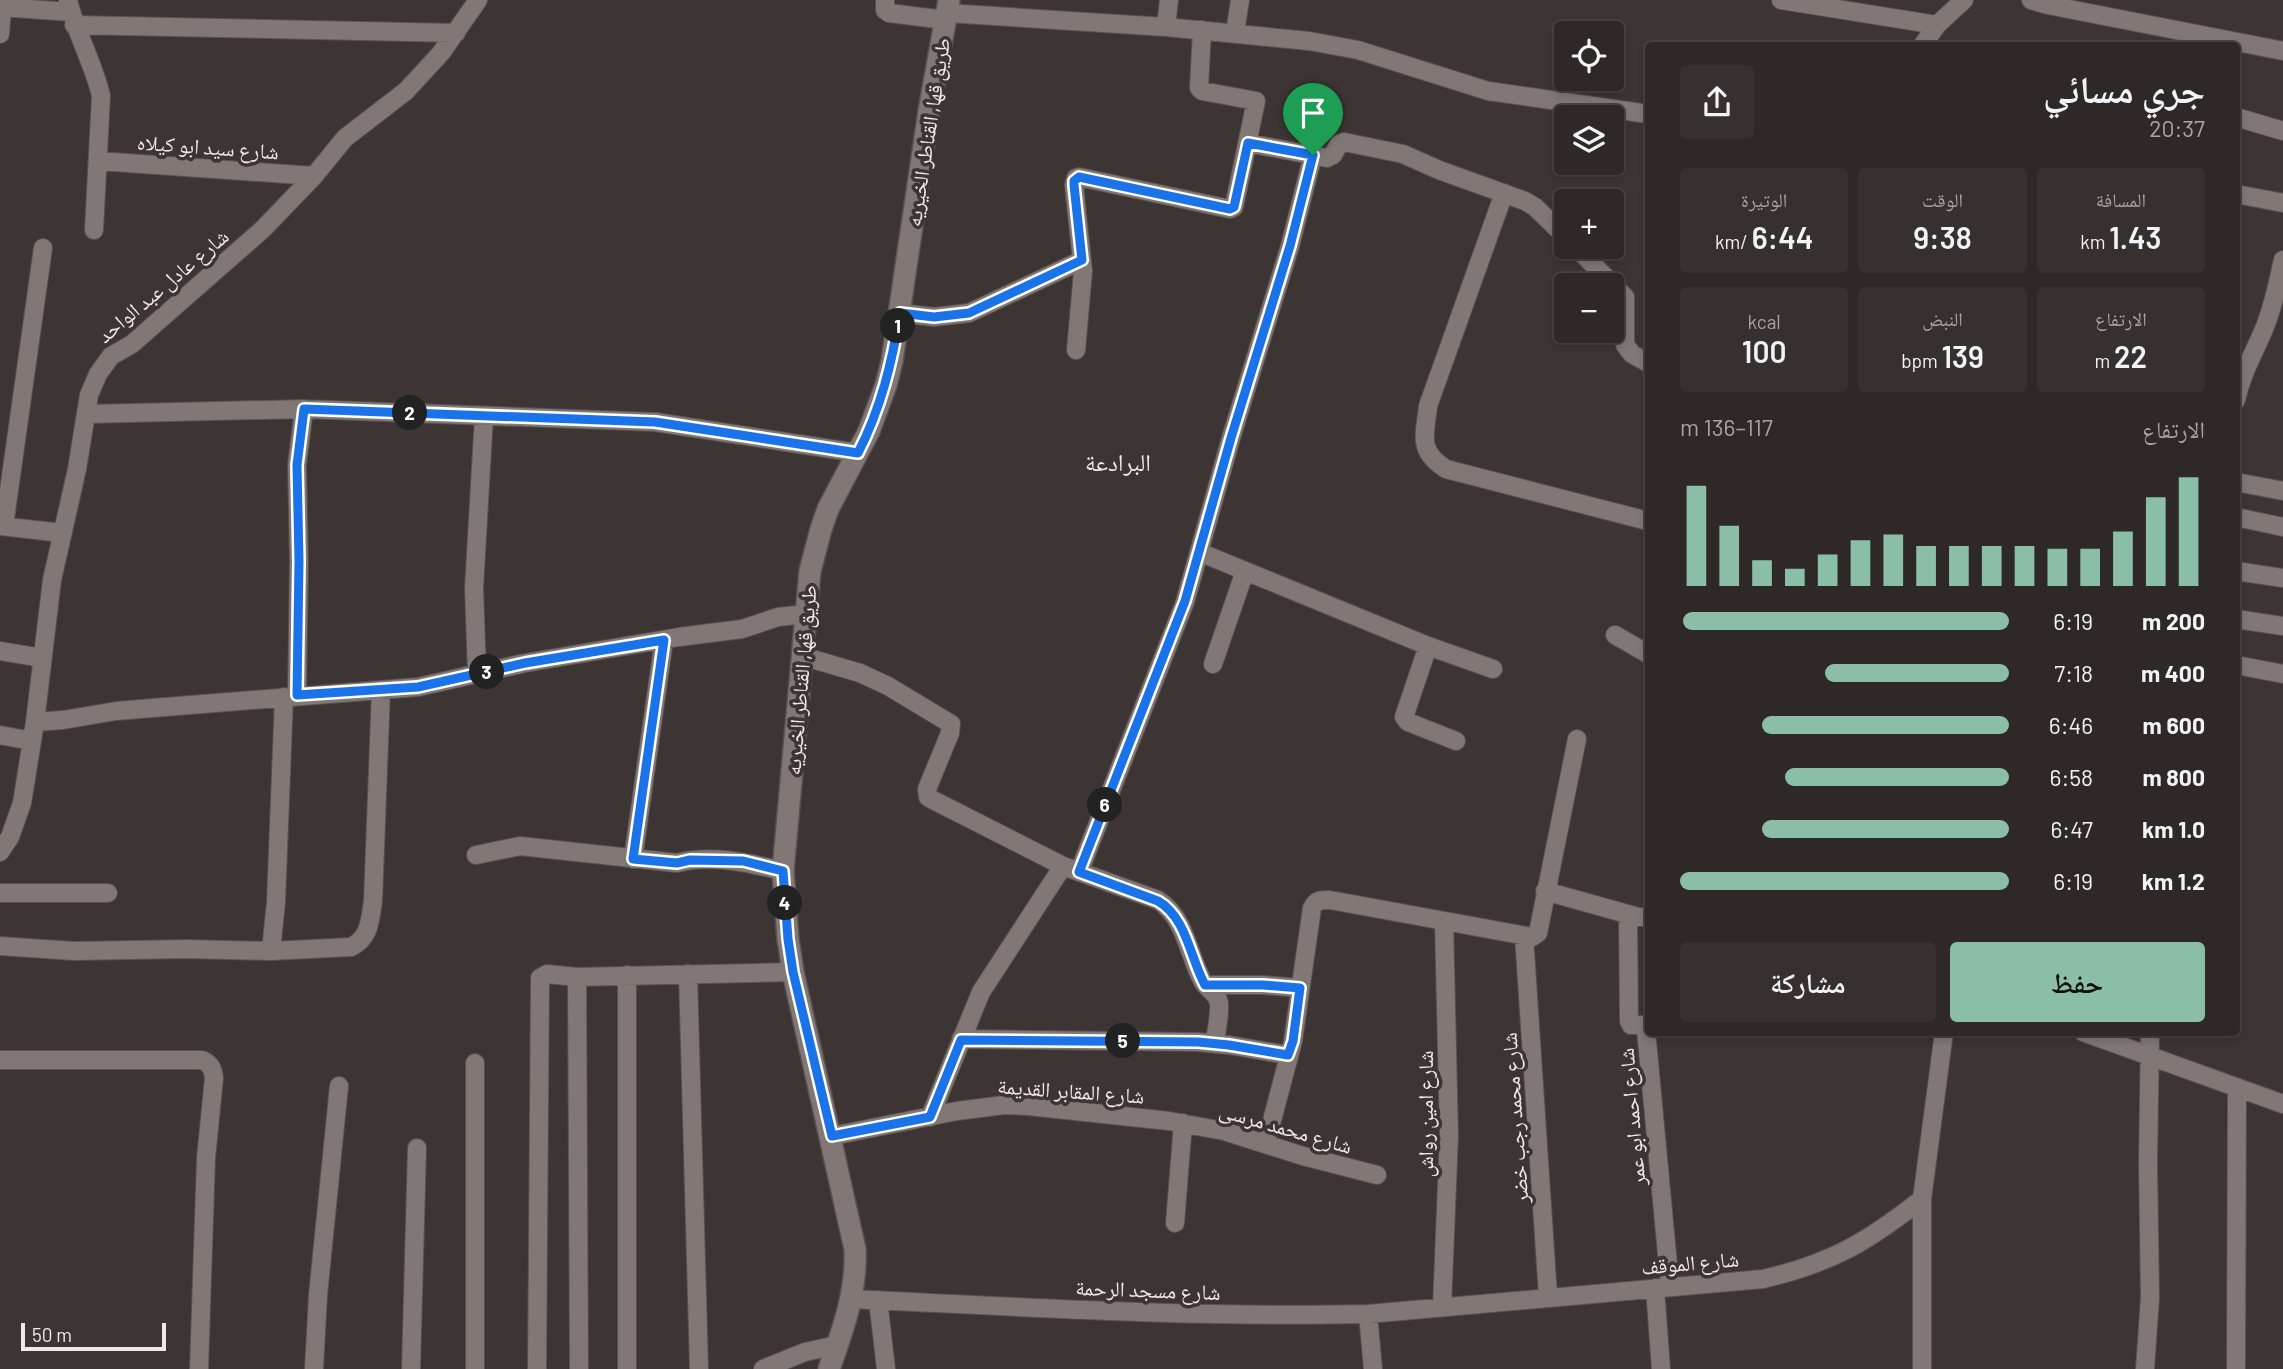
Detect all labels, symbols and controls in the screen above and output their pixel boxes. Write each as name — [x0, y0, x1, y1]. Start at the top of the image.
map controls — [1554, 21, 1624, 343]
button: locate — [1554, 21, 1624, 91]
street label: طريق قها, القناطر الخيريه — [900, 36, 956, 229]
button: share — [1680, 65, 1754, 139]
text: جري مسائي — [2043, 65, 2205, 111]
pin — [1283, 83, 1343, 155]
icon: arrive — [1294, 94, 1332, 132]
button: layers — [1554, 105, 1624, 175]
text: 20:37 — [2149, 114, 2205, 142]
street label: شارع سيد ابو كيلاه — [136, 129, 280, 165]
text: الوتيرة — [1741, 188, 1787, 211]
text: الوقت — [1922, 188, 1963, 211]
text: المسافة — [2096, 188, 2146, 211]
button: + — [1554, 189, 1624, 259]
text: 6:44 — [1752, 219, 1813, 255]
text: 9:38 — [1913, 219, 1972, 255]
text: 1.43 — [2109, 219, 2161, 255]
street label: شارع عادل عبد الواحد — [91, 223, 234, 349]
text: /km — [1715, 230, 1752, 253]
text: km — [2080, 230, 2109, 253]
button: − — [1554, 273, 1624, 343]
text: النبض — [1922, 307, 1963, 330]
text: الارتفاع — [2095, 307, 2147, 330]
pin: 1 — [880, 308, 916, 344]
text: kcal — [1748, 310, 1781, 333]
text: 1 — [894, 314, 901, 337]
text: 100 — [1742, 333, 1787, 369]
text: 139 — [1942, 338, 1984, 374]
text: 22 — [2114, 338, 2147, 374]
text: bpm — [1901, 349, 1942, 372]
text: m — [2095, 349, 2114, 372]
pin: 2 — [392, 396, 428, 430]
text: 2 — [404, 401, 415, 424]
text: 117–136 m — [1680, 413, 1773, 441]
text: الارتفاع — [2142, 415, 2205, 443]
district label: البرادعة — [1085, 447, 1151, 476]
street label: طريق قها, القناطر الخيريه — [779, 584, 823, 776]
text: 6:19 — [2053, 607, 2093, 635]
text: 200 m — [2142, 607, 2205, 635]
pin: 3 — [470, 654, 504, 690]
text: 7:18 — [2054, 659, 2093, 687]
text: 400 m — [2141, 659, 2205, 687]
text: 3 — [481, 660, 492, 683]
text: 6:46 — [2049, 711, 2093, 739]
text: 600 m — [2143, 711, 2205, 739]
text: 6:58 — [2050, 763, 2093, 791]
text: 800 m — [2143, 763, 2205, 791]
pin: 6 — [1088, 788, 1122, 822]
text: 6 — [1099, 793, 1110, 816]
text: 6:47 — [2050, 815, 2093, 843]
text: 1.0 km — [2142, 815, 2205, 843]
text: 6:19 — [2053, 867, 2093, 895]
text: 1.2 km — [2142, 867, 2205, 895]
pin: 4 — [768, 886, 802, 920]
text: 4 — [779, 891, 790, 914]
button: مشاركة — [1680, 942, 1936, 1022]
button: حفظ — [1950, 942, 2205, 1022]
pin: 5 — [1106, 1024, 1140, 1058]
text: 5 — [1117, 1029, 1128, 1052]
street label: شارع محمد رجب خضر — [1496, 1031, 1535, 1205]
street label: شارع احمد ابو عمر — [1613, 1047, 1652, 1188]
street label: شارع امين رواش — [1412, 1051, 1439, 1177]
street label: شارع المقابر القديمة — [997, 1072, 1145, 1110]
street label: شارع محمد مرسى — [1216, 1096, 1355, 1160]
street label: شارع الموقف — [1640, 1245, 1740, 1281]
street label: شارع مسجد الرحمة — [1075, 1274, 1221, 1306]
scale bar — [21, 1320, 166, 1352]
text: 50 m — [32, 1323, 72, 1346]

